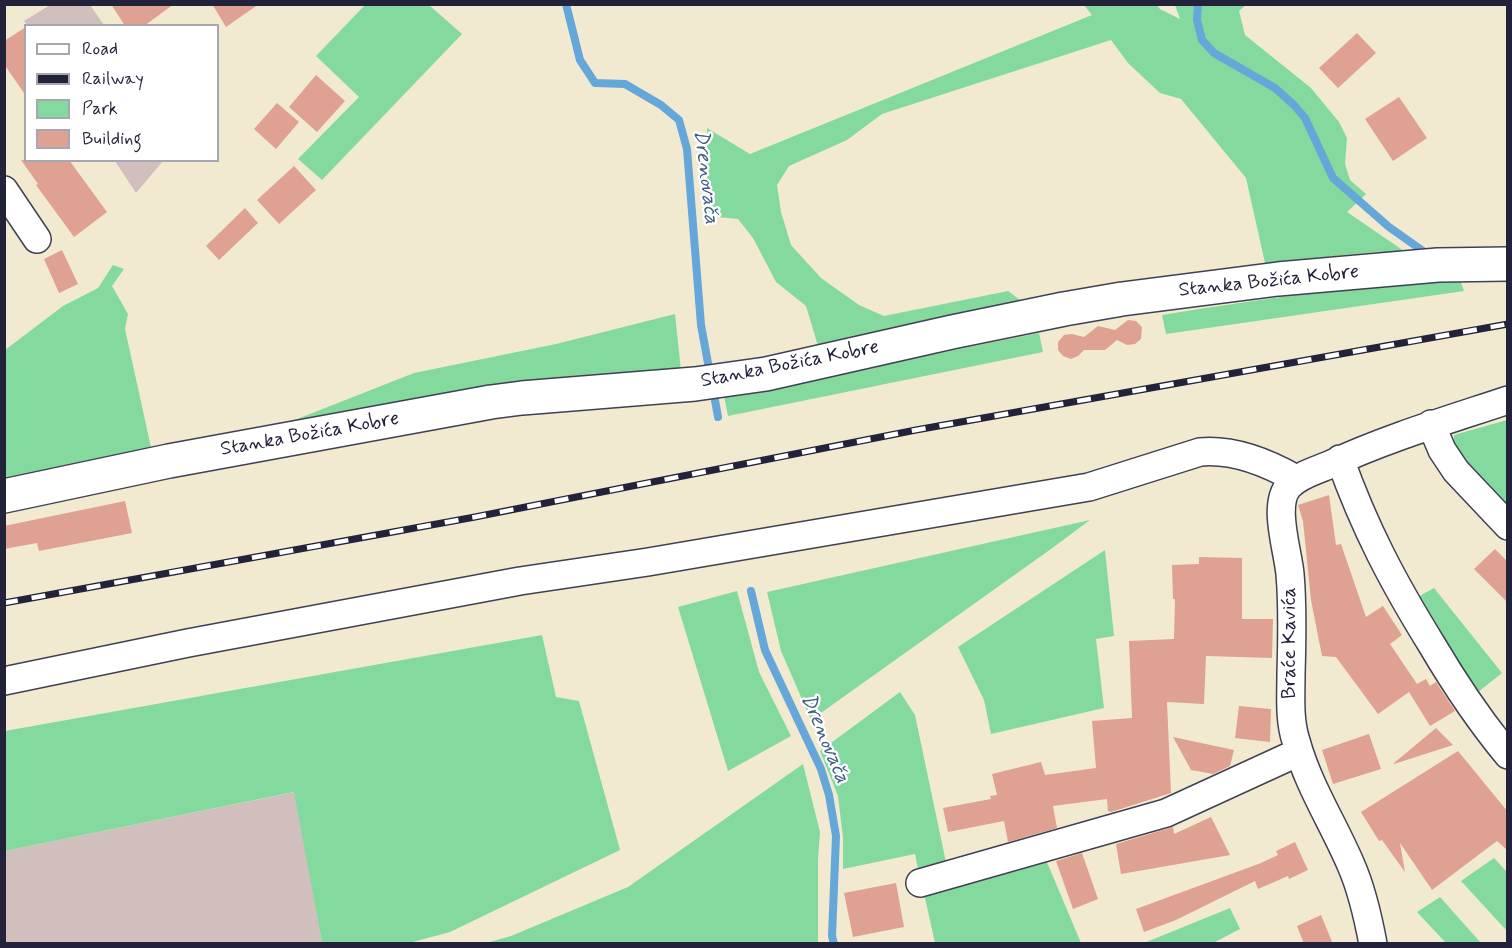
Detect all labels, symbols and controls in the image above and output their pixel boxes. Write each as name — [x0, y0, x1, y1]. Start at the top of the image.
legend — [24, 24, 219, 162]
text: Road — [82, 37, 118, 61]
text: Railway — [82, 67, 144, 91]
text: Park — [82, 97, 118, 121]
text: Building — [82, 127, 142, 151]
water label: Drenovača — [687, 128, 723, 226]
street label: Stanka Božića Kobre — [1178, 261, 1360, 303]
street label: Stanka Božića Kobre — [699, 336, 881, 394]
street label: Stanka Božića Kobre — [219, 407, 401, 463]
street label: Braće Kavića — [1279, 587, 1303, 699]
water label: Drenovača — [794, 690, 854, 788]

